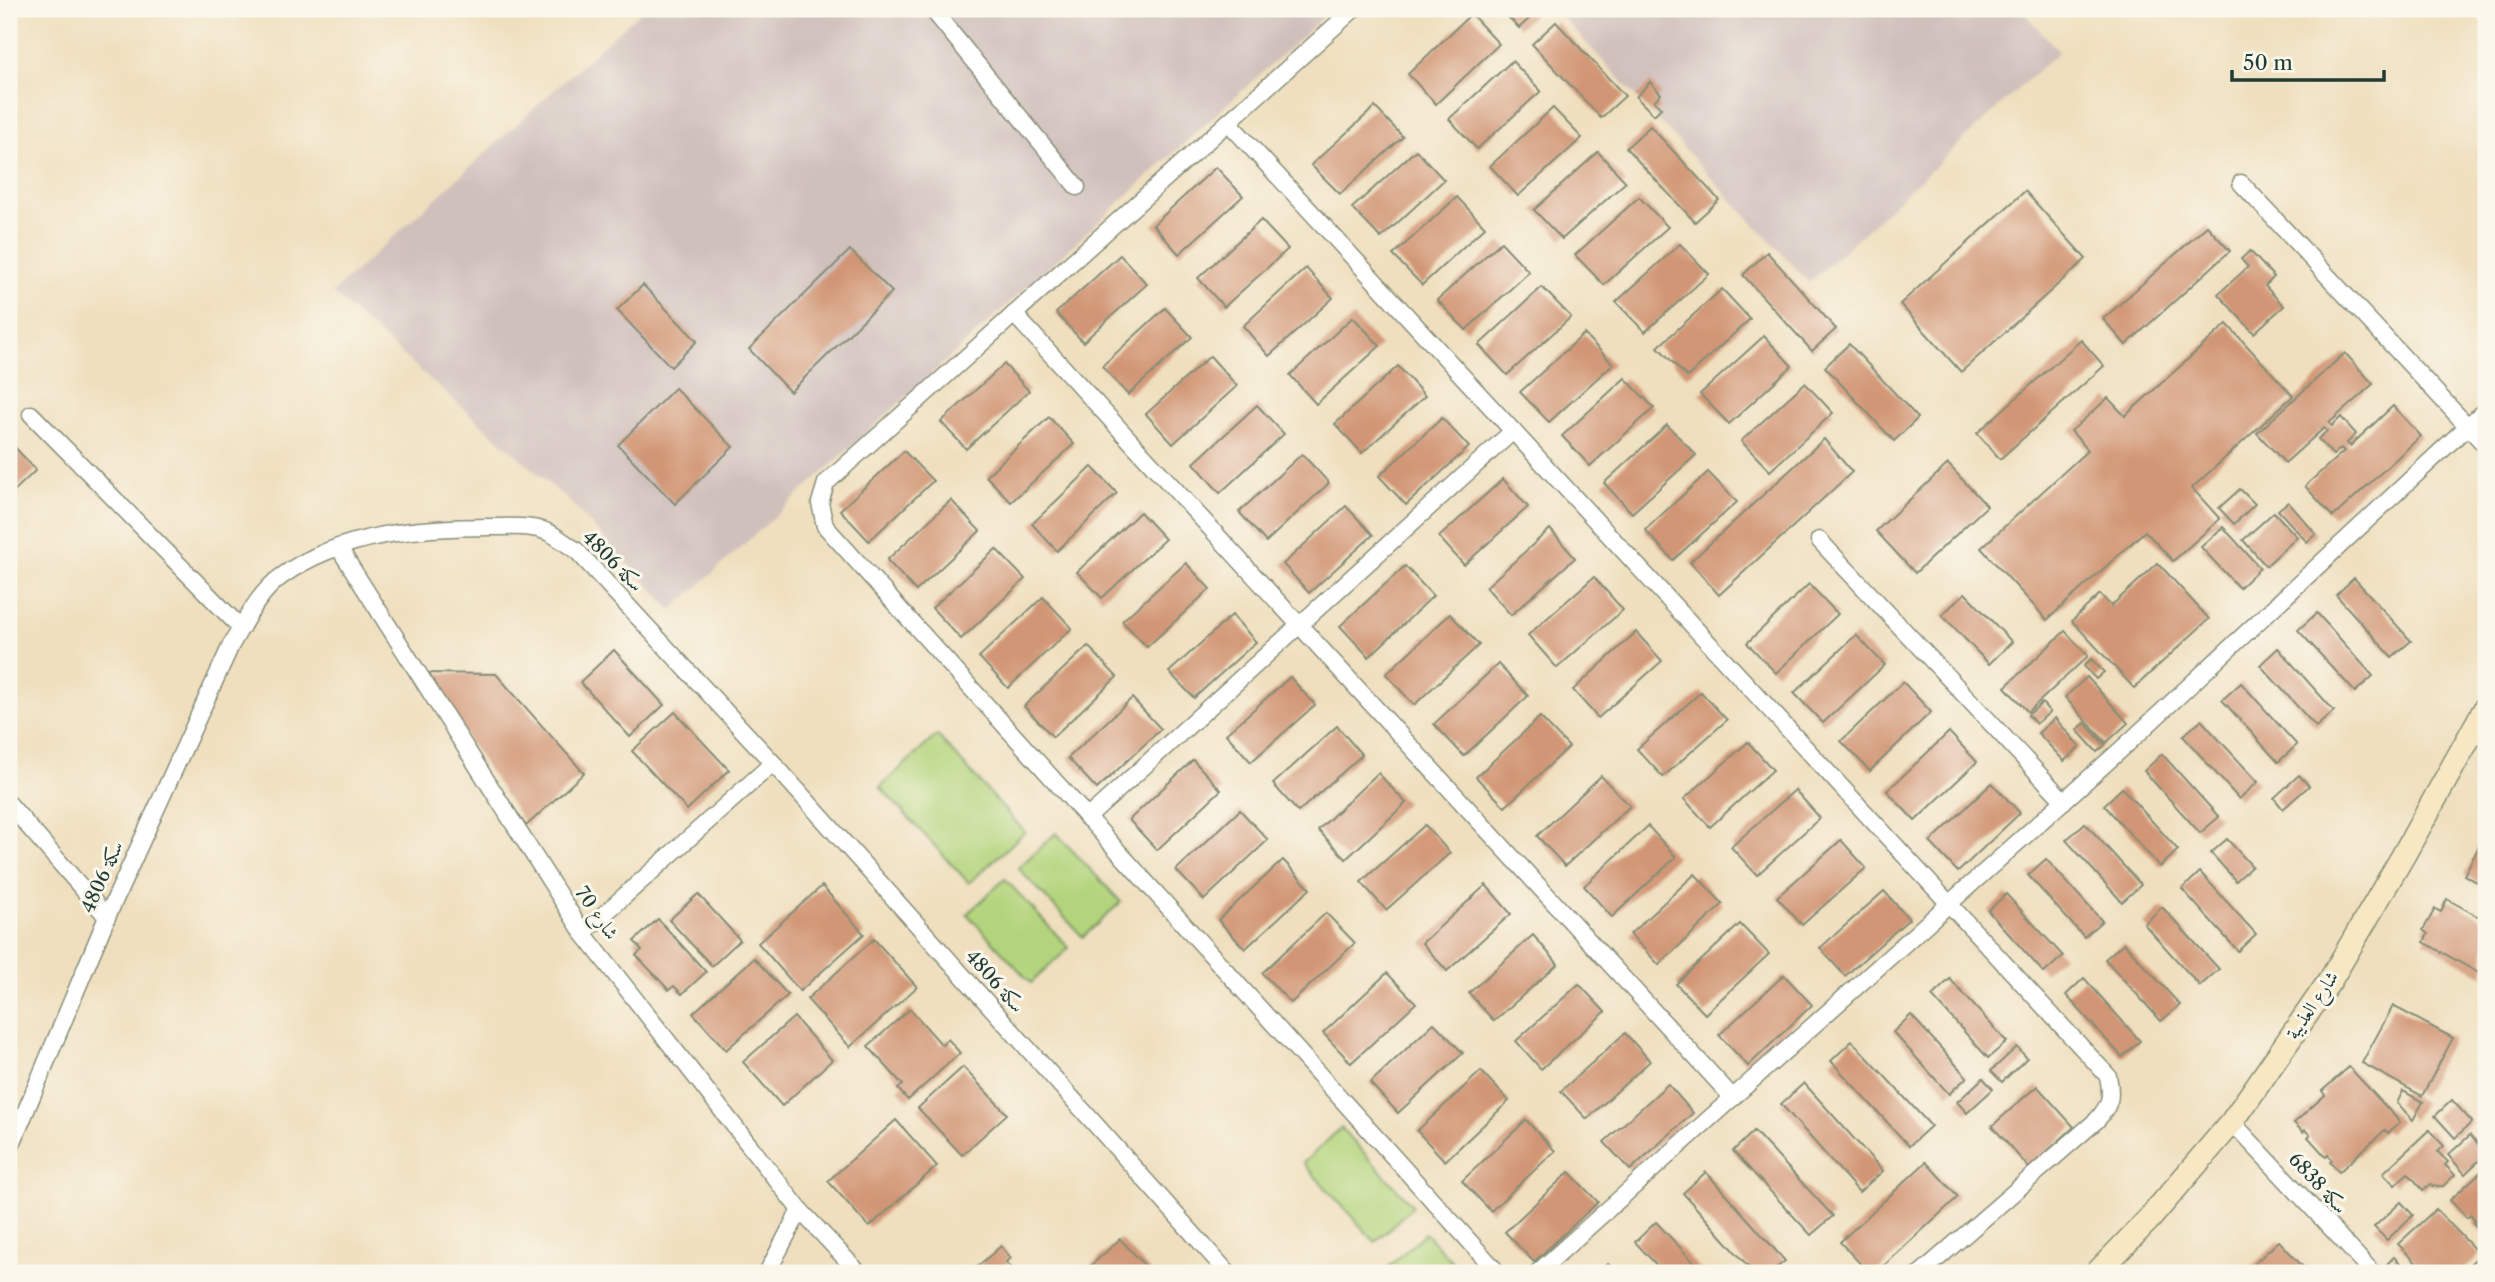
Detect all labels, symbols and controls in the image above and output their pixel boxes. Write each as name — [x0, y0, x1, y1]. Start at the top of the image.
scale bar — [2232, 38, 2385, 82]
text: 50 m — [2243, 50, 2293, 75]
street label: سكة 4806 — [578, 526, 648, 596]
street label: سكة 4806 — [76, 837, 128, 917]
street label: شارع 70 — [567, 882, 623, 946]
street label: سكة 4806 — [961, 945, 1029, 1017]
street label: شارع العذيبة — [2281, 966, 2346, 1046]
street label: سكة 6838 — [2284, 1148, 2352, 1218]

